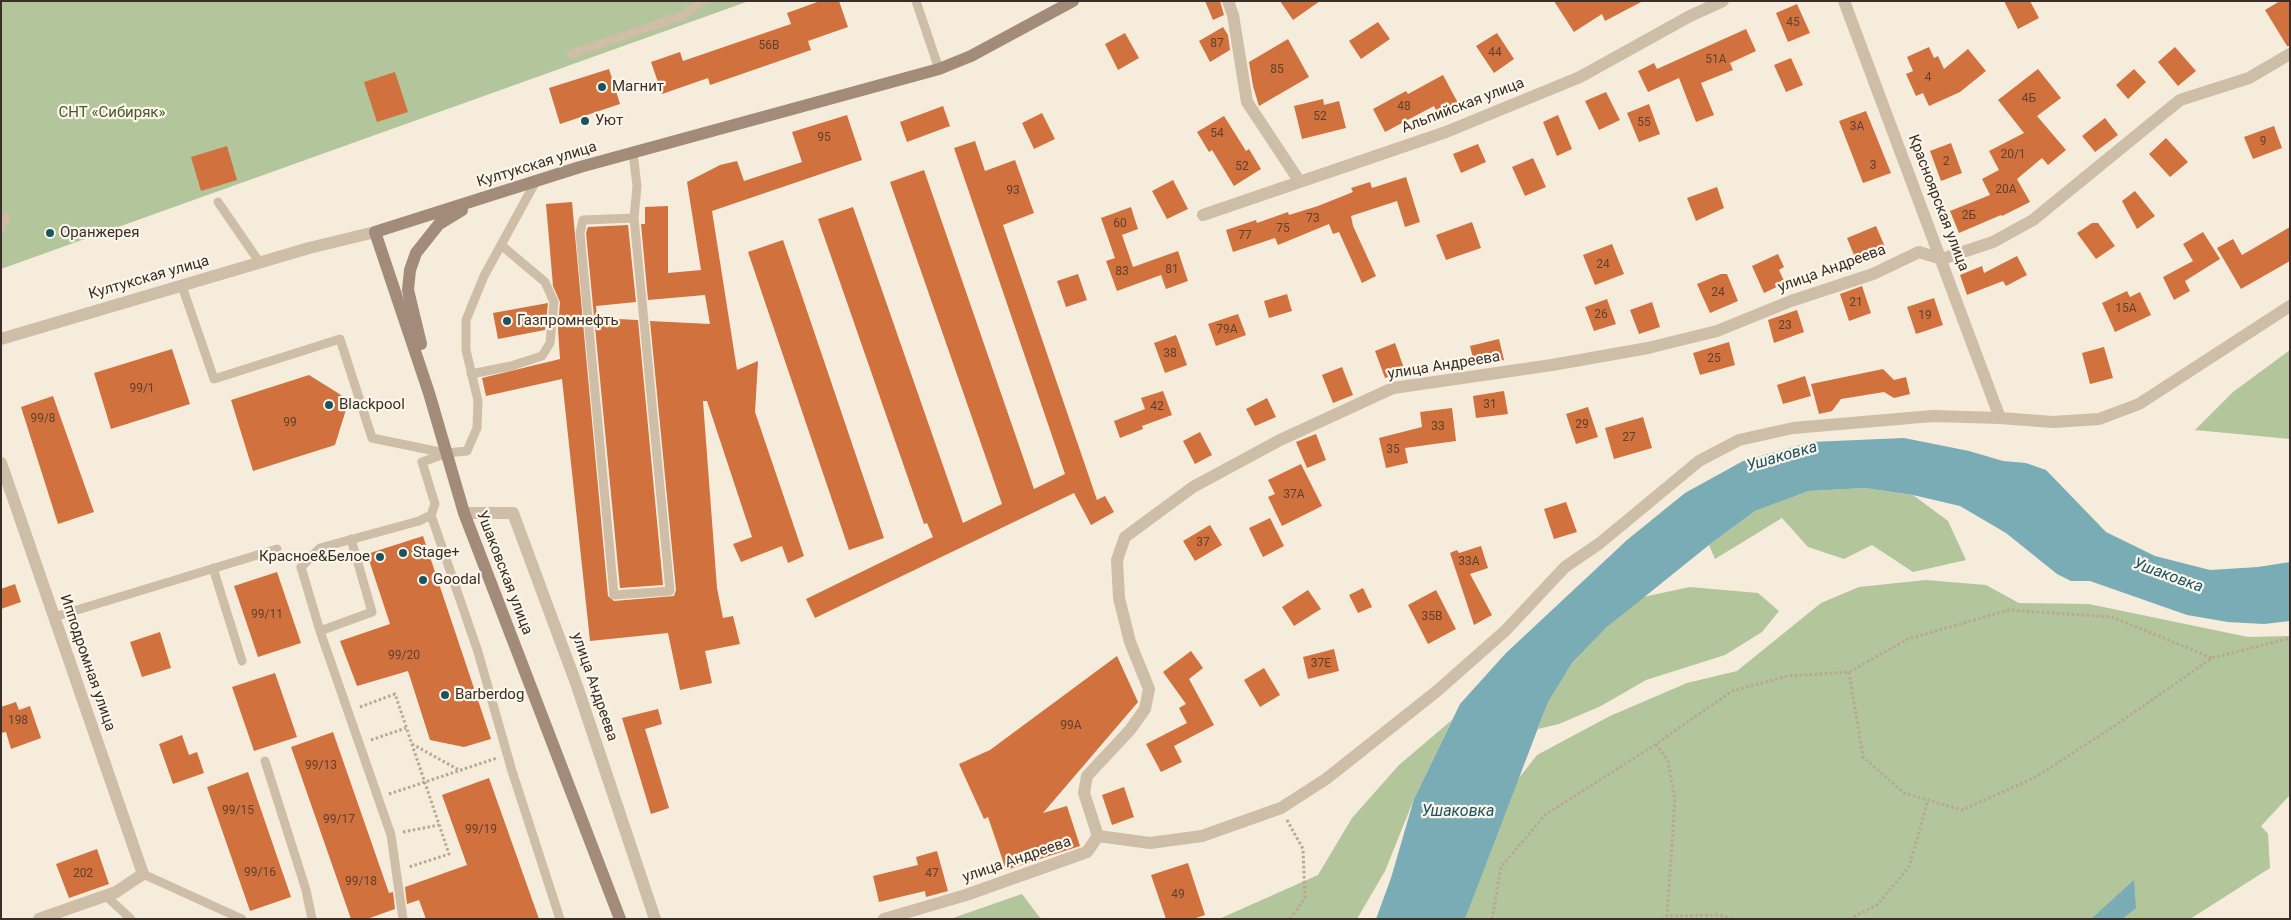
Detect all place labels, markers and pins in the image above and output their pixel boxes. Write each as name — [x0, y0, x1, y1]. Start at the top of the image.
place label: Магнит — [612, 78, 664, 96]
marker: Магнит — [596, 81, 608, 93]
place label: Уют — [595, 112, 623, 130]
marker: Уют — [579, 115, 591, 127]
place label: Оранжерея — [60, 224, 139, 242]
marker: Оранжерея — [44, 227, 56, 239]
place label: Газпромнефть — [517, 312, 619, 330]
marker: Газпромнефть — [501, 315, 513, 327]
place label: Blackpool — [339, 396, 405, 414]
marker: Blackpool — [323, 399, 335, 411]
place label: Stage+ — [413, 544, 460, 562]
marker: Stage+ — [397, 547, 409, 559]
place label: Красное&Белое — [259, 548, 370, 566]
marker: Красное&Белое — [374, 551, 386, 563]
place label: Goodal — [433, 571, 481, 589]
marker: Goodal — [417, 574, 429, 586]
place label: Barberdog — [455, 686, 524, 704]
marker: Barberdog — [439, 689, 451, 701]

